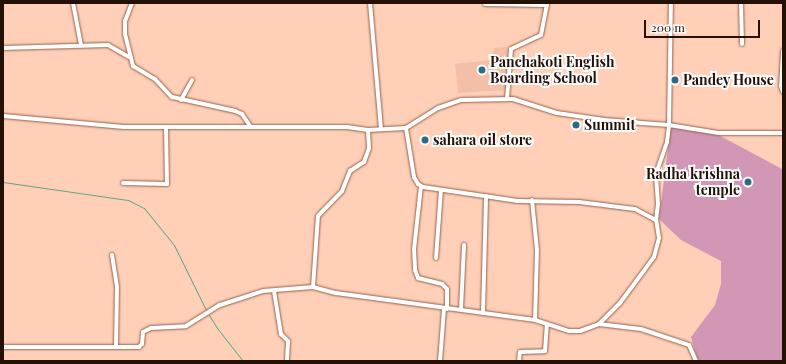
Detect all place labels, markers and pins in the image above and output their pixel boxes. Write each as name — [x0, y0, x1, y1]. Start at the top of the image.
place label: Panchakoti English Boarding School — [490, 54, 615, 86]
marker: Panchakoti English Boarding School — [477, 65, 487, 75]
place label: Pandey House — [683, 72, 774, 88]
marker: Pandey House — [670, 75, 680, 85]
place label: Summit — [584, 117, 635, 133]
marker: Summit — [571, 120, 581, 130]
place label: sahara oil store — [433, 132, 532, 148]
marker: sahara oil store — [420, 135, 430, 145]
place label: Radha krishna temple — [646, 166, 740, 198]
marker: Radha krishna temple — [743, 177, 753, 187]

